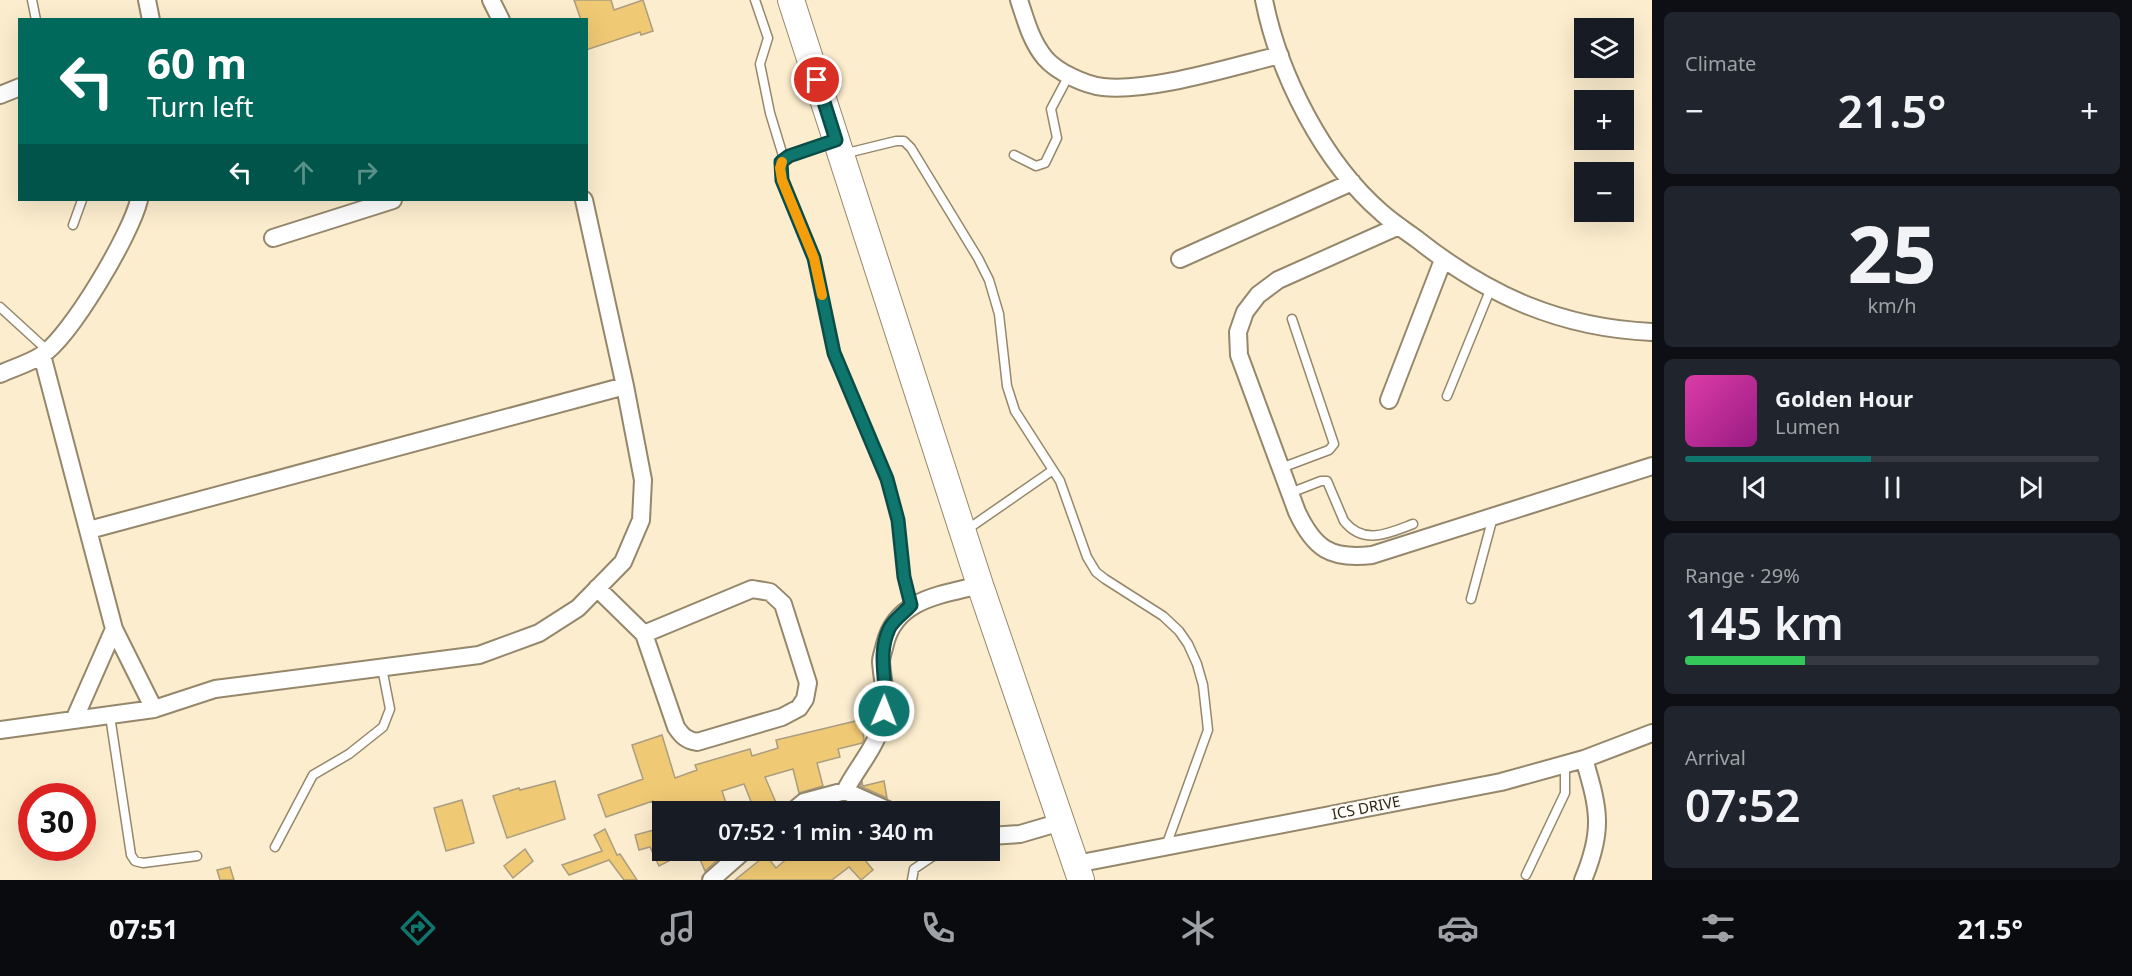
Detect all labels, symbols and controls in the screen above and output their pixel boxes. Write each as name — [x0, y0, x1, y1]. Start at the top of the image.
map controls — [1574, 18, 1634, 222]
button: layers — [1574, 18, 1634, 78]
text: 60 m — [147, 34, 247, 91]
icon: left — [48, 42, 126, 120]
text: Climate — [1685, 50, 1756, 77]
pin — [791, 54, 842, 105]
icon: arrive — [800, 63, 833, 96]
text: 21.5° — [1838, 80, 1946, 141]
text: Turn left — [147, 88, 253, 125]
text: − — [1685, 88, 1704, 133]
text: + — [2080, 88, 2099, 133]
button: + — [1574, 90, 1634, 150]
icon: left — [224, 156, 257, 189]
icon: ahead — [287, 156, 320, 189]
icon: right — [350, 156, 383, 189]
button: − — [1574, 162, 1634, 222]
text: 25 — [1847, 200, 1937, 306]
text: km/h — [1867, 292, 1917, 319]
text: Golden Hour — [1775, 383, 1913, 413]
text: Lumen — [1775, 413, 1840, 440]
icon: previous — [1738, 471, 1771, 504]
icon: pause — [1876, 471, 1909, 504]
icon: next — [2014, 471, 2047, 504]
text: Range · 29% — [1685, 562, 1800, 589]
text: 145 km — [1685, 592, 1844, 653]
position arrow — [852, 679, 916, 743]
text: Arrival — [1685, 744, 1746, 771]
text: 07:52 — [1685, 774, 1800, 835]
speed limit sign: 30 — [18, 783, 96, 861]
street label: ICS DRIVE — [1330, 791, 1402, 823]
text: 07:52 · 1 min · 340 m — [718, 816, 934, 846]
icon: directions — [397, 907, 439, 949]
icon: music — [657, 907, 699, 949]
icon: phone — [917, 907, 959, 949]
icon: climate — [1177, 907, 1219, 949]
icon: car — [1437, 907, 1479, 949]
icon: filters — [1697, 907, 1739, 949]
text: 07:51 — [109, 910, 178, 947]
text: 21.5° — [1958, 910, 2023, 947]

